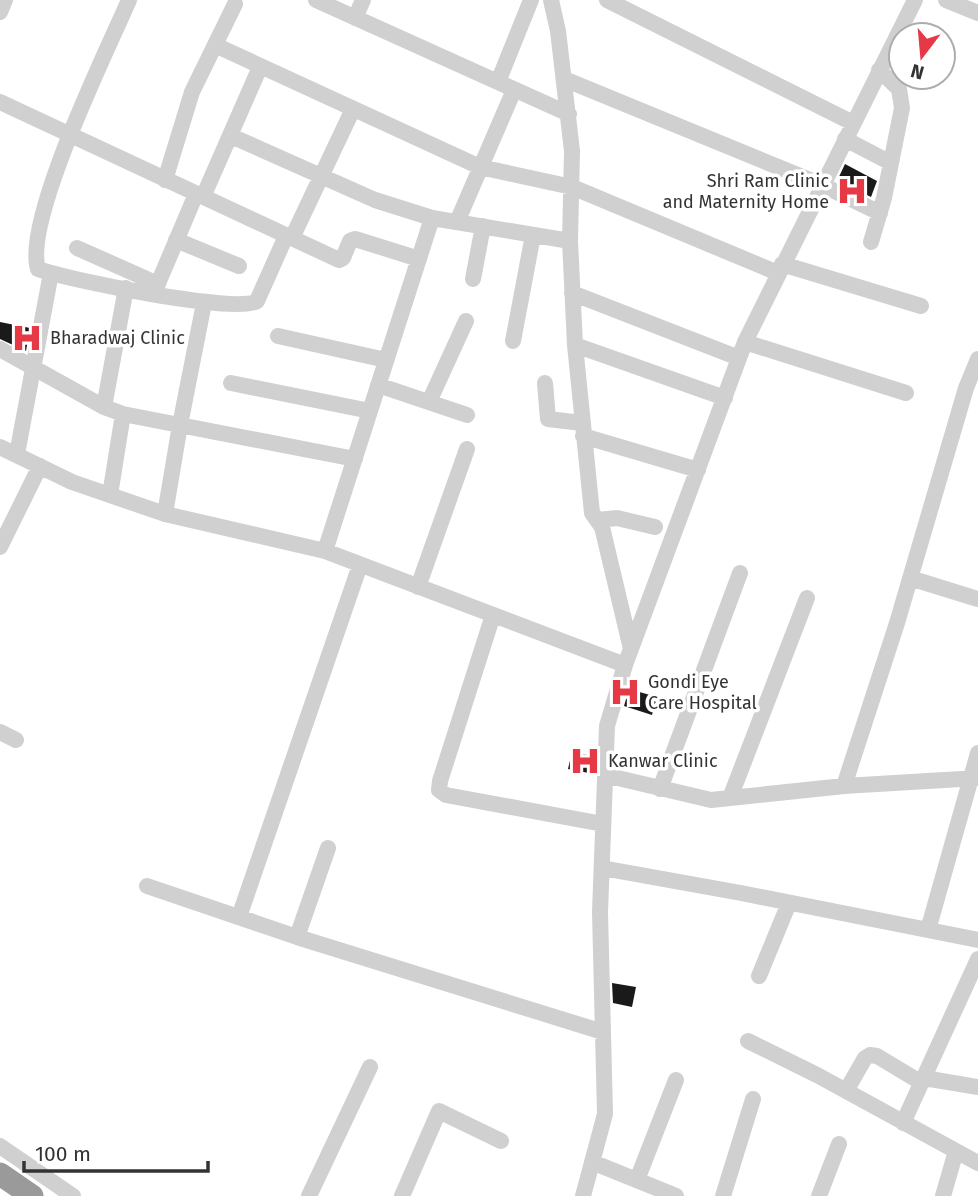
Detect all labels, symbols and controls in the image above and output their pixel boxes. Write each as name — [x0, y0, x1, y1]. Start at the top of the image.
north arrow — [887, 21, 957, 91]
text: N — [908, 59, 927, 85]
place label: Shri Ram Clinic and Maternity Home — [663, 170, 829, 213]
hospital icon: Shri Ram Clinic and Maternity Home — [835, 174, 869, 208]
hospital icon: Bharadwaj Clinic — [10, 321, 44, 355]
place label: Bharadwaj Clinic — [50, 327, 185, 349]
place label: Gondi Eye Care Hospital — [648, 671, 757, 714]
hospital icon: Gondi Eye Care Hospital — [608, 675, 642, 709]
hospital icon: Kanwar Clinic — [568, 744, 602, 778]
place label: Kanwar Clinic — [608, 750, 718, 772]
scale bar — [24, 1130, 208, 1174]
text: 100 m — [35, 1141, 91, 1167]

